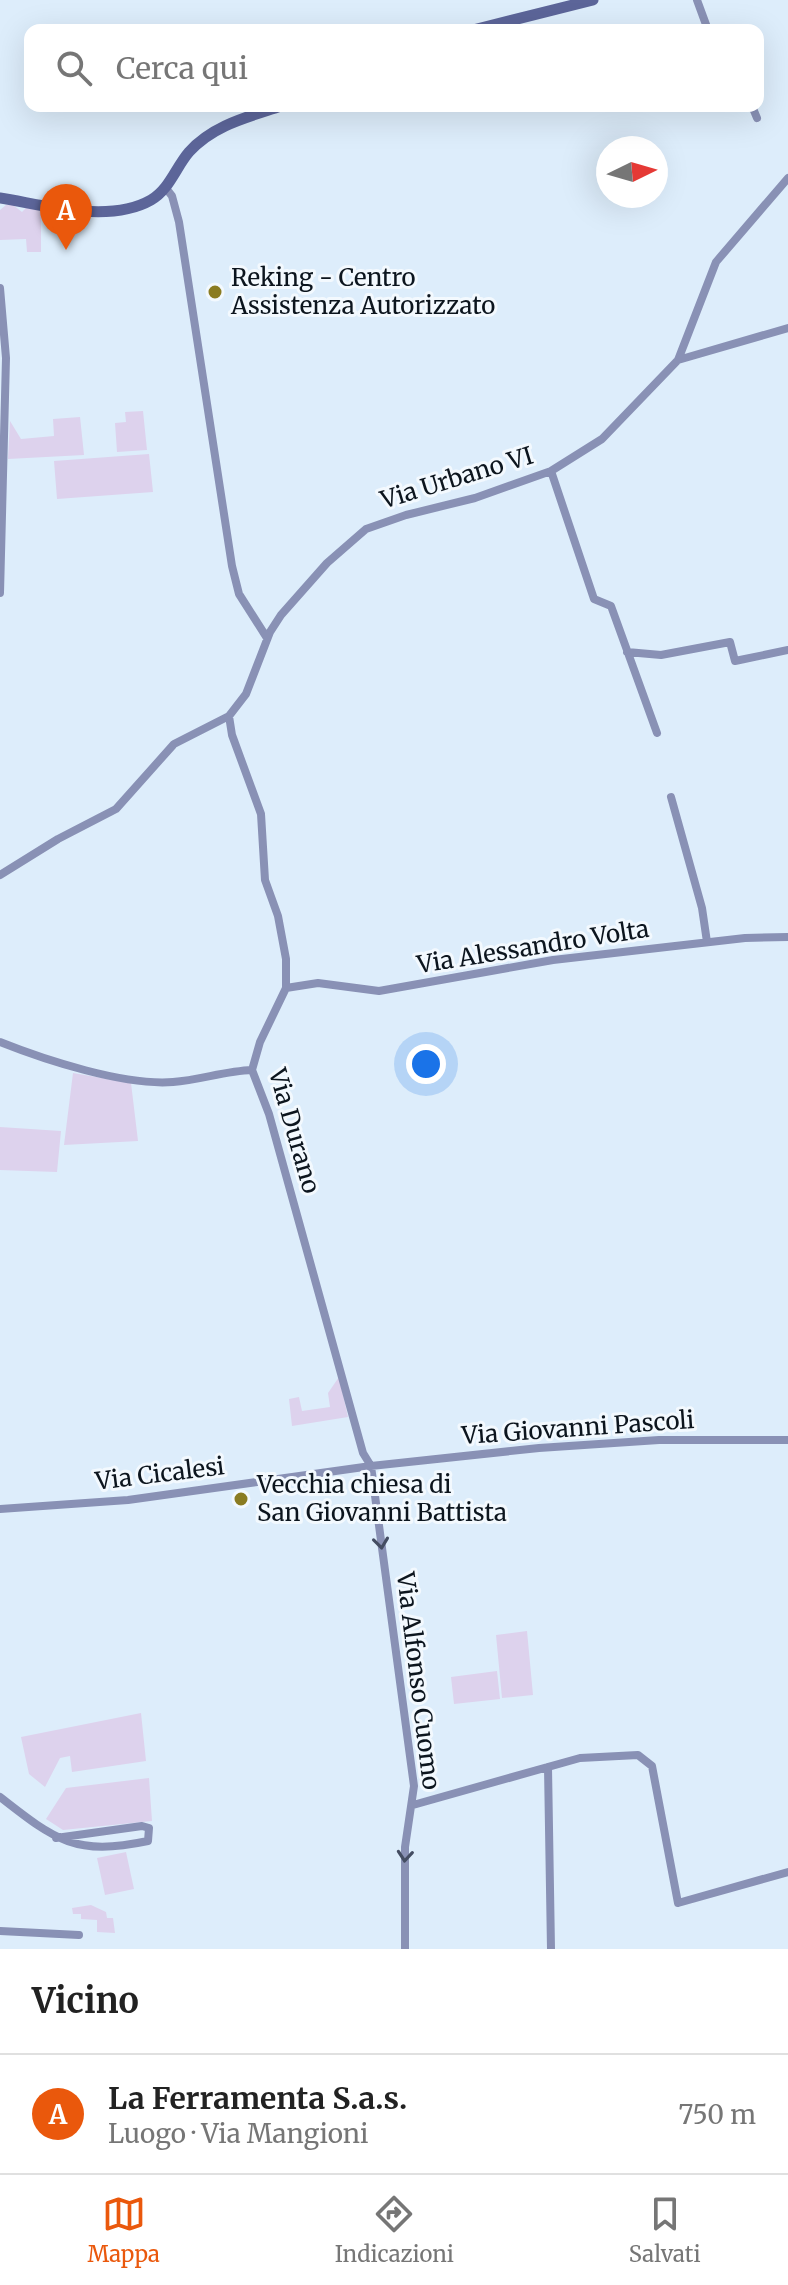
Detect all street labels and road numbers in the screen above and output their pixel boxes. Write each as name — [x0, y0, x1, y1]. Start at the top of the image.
street label: Via Urbano VI — [376, 440, 537, 516]
street label: Via Alessandro Volta — [414, 913, 651, 980]
street label: Via Durano — [262, 1064, 327, 1197]
street label: Via Giovanni Pascoli — [460, 1404, 696, 1451]
street label: Via Cicalesi — [93, 1450, 226, 1497]
street label: Via Alfonso Cuomo — [390, 1569, 447, 1791]

